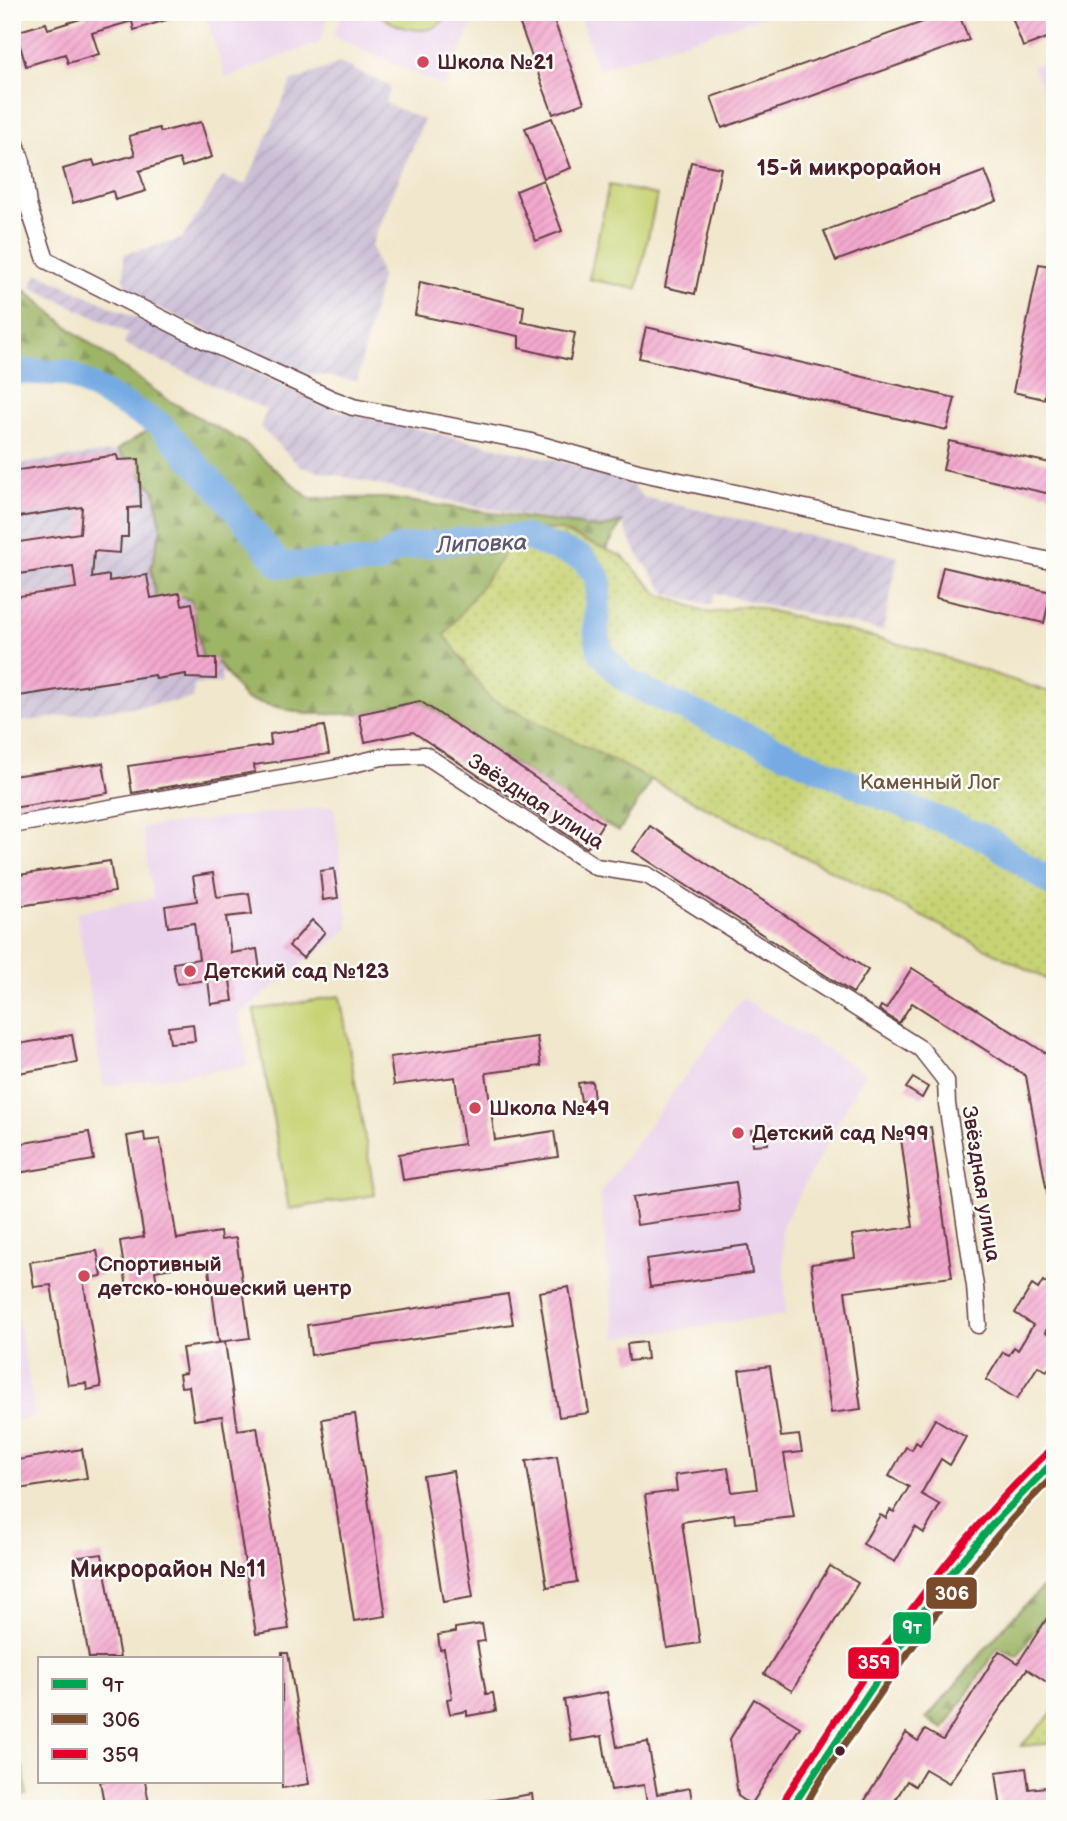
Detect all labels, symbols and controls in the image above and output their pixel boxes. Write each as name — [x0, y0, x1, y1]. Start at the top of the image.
place label: Школа №21 — [437, 50, 554, 75]
marker: Школа №21 — [415, 54, 431, 70]
district label: 15-й микрорайон — [757, 154, 941, 182]
water label: Липовка — [434, 528, 528, 560]
street label: Звёздная улица — [463, 749, 609, 856]
park label: Каменный Лог — [860, 770, 1000, 795]
place label: Детский сад №123 — [204, 959, 389, 984]
marker: Детский сад №123 — [182, 963, 198, 979]
place label: Школа №49 — [489, 1096, 610, 1121]
marker: Школа №49 — [467, 1100, 483, 1116]
street label: Звёздная улица — [956, 1104, 1006, 1264]
place label: Детский сад №99 — [752, 1121, 929, 1146]
marker: Детский сад №99 — [730, 1125, 746, 1141]
place label: Спортивный детско-юношеский центр — [97, 1252, 352, 1301]
marker: Спортивный детско-юношеский центр — [76, 1268, 92, 1284]
district label: Микрорайон №11 — [70, 1555, 266, 1584]
line badge: 306 — [925, 1576, 978, 1610]
text: 306 — [935, 1583, 969, 1606]
line badge: 9т — [892, 1611, 932, 1645]
text: 9т — [902, 1617, 922, 1640]
line badge: 359 — [847, 1646, 900, 1680]
text: 359 — [857, 1652, 891, 1675]
legend — [38, 1657, 284, 1783]
text: 9т — [102, 1673, 124, 1698]
text: 306 — [102, 1708, 140, 1733]
text: 359 — [102, 1743, 139, 1768]
unlabelled marker — [833, 1744, 847, 1758]

